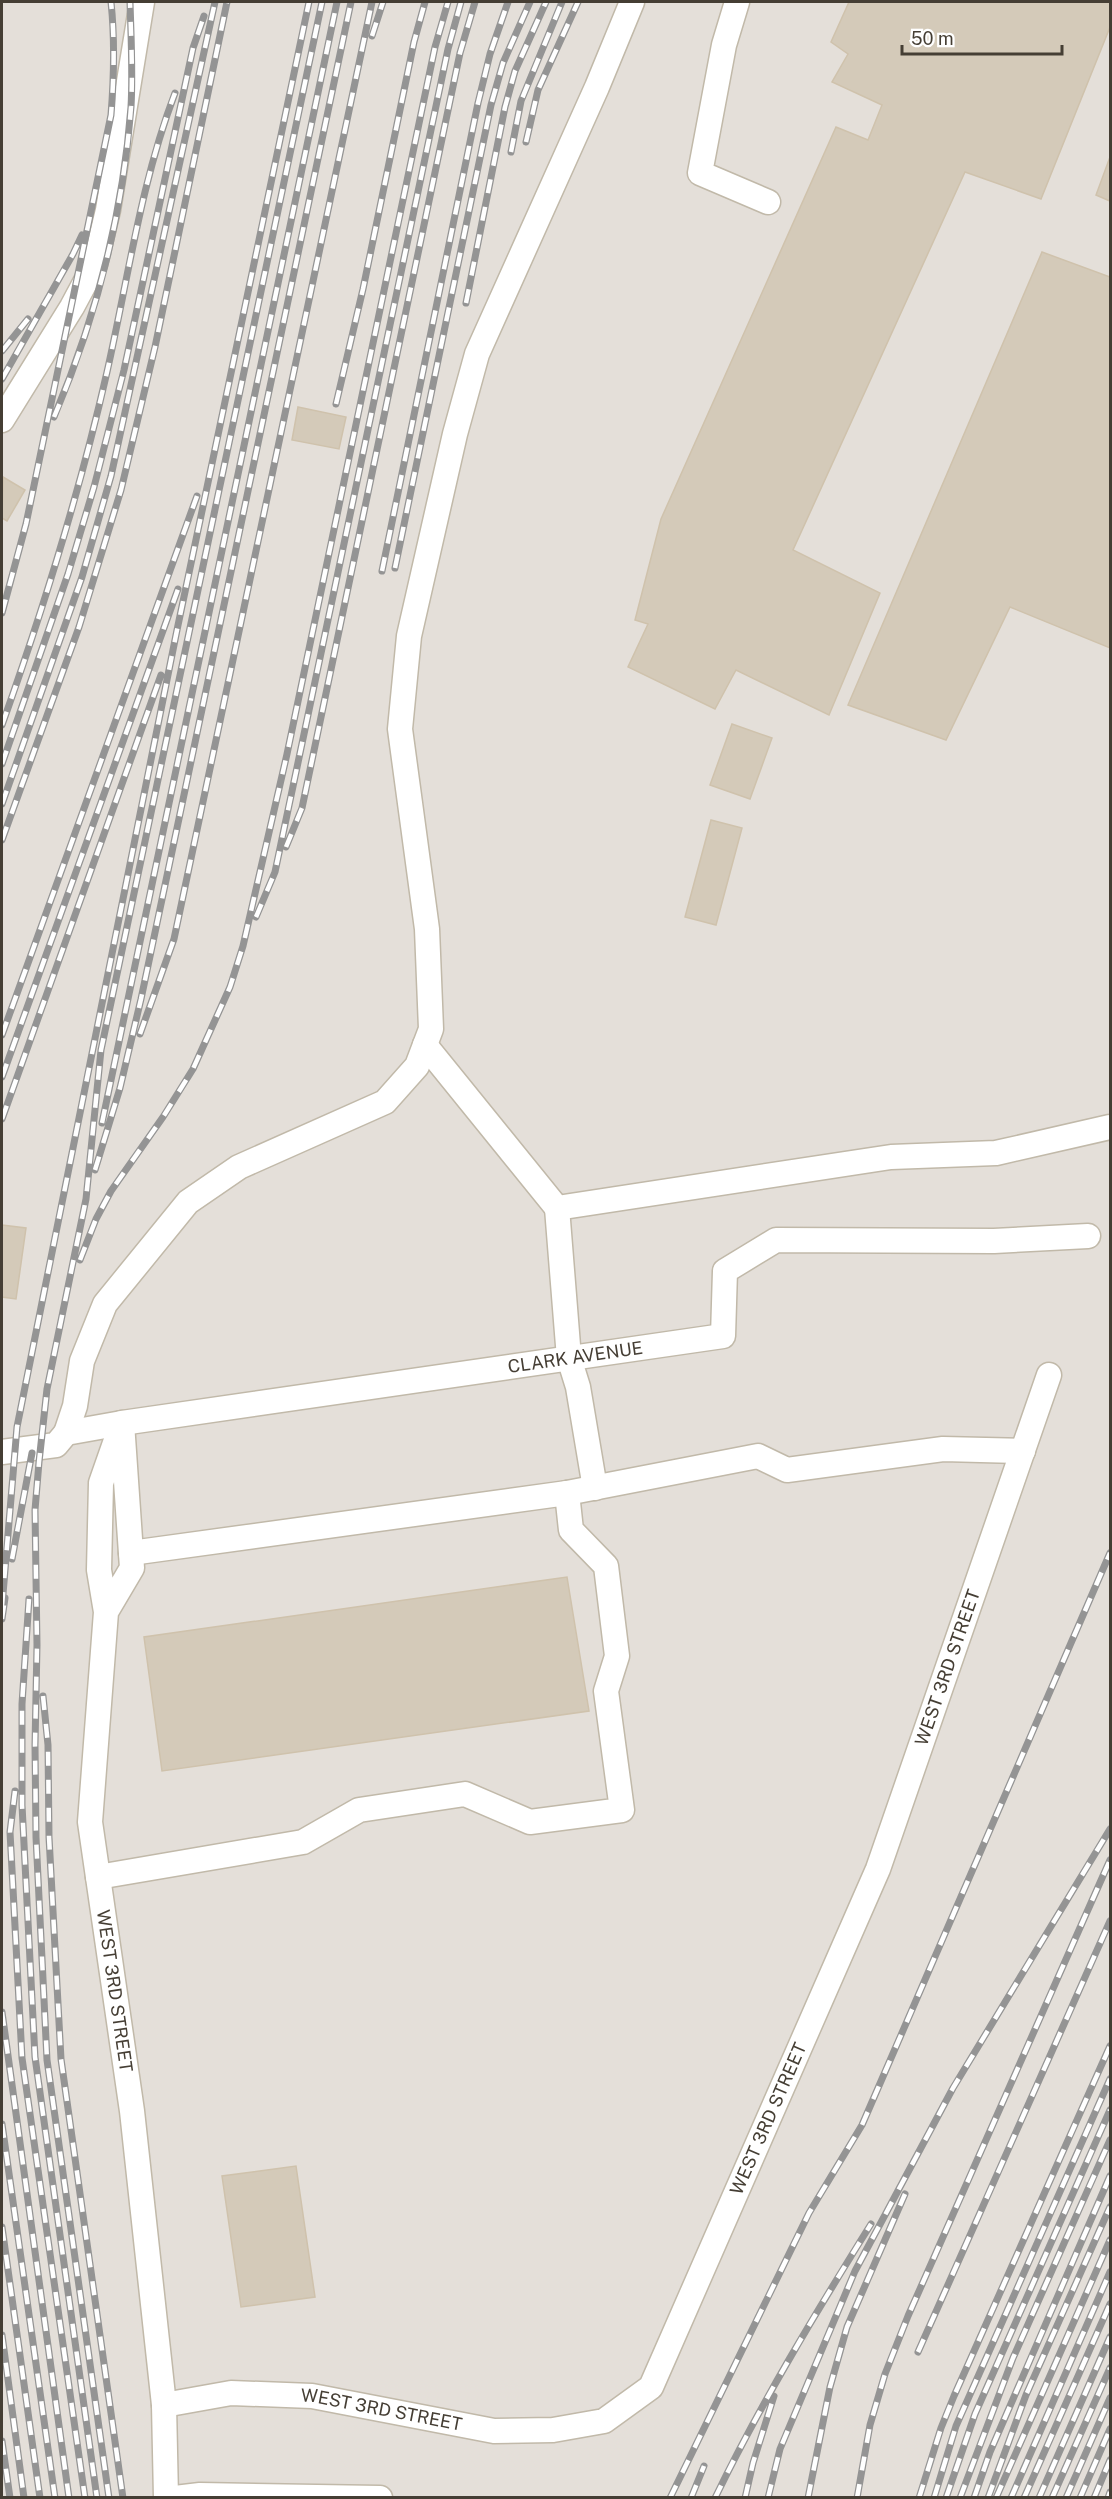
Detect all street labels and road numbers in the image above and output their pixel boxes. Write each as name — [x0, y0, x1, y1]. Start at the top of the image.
street label: CLARK AVENUE — [506, 1337, 644, 1377]
street label: WEST 3RD STREET — [911, 1586, 984, 1748]
street label: WEST 3RD STREET — [93, 1908, 137, 2074]
street label: WEST 3RD STREET — [726, 2039, 811, 2198]
street label: WEST 3RD STREET — [301, 2385, 464, 2435]

